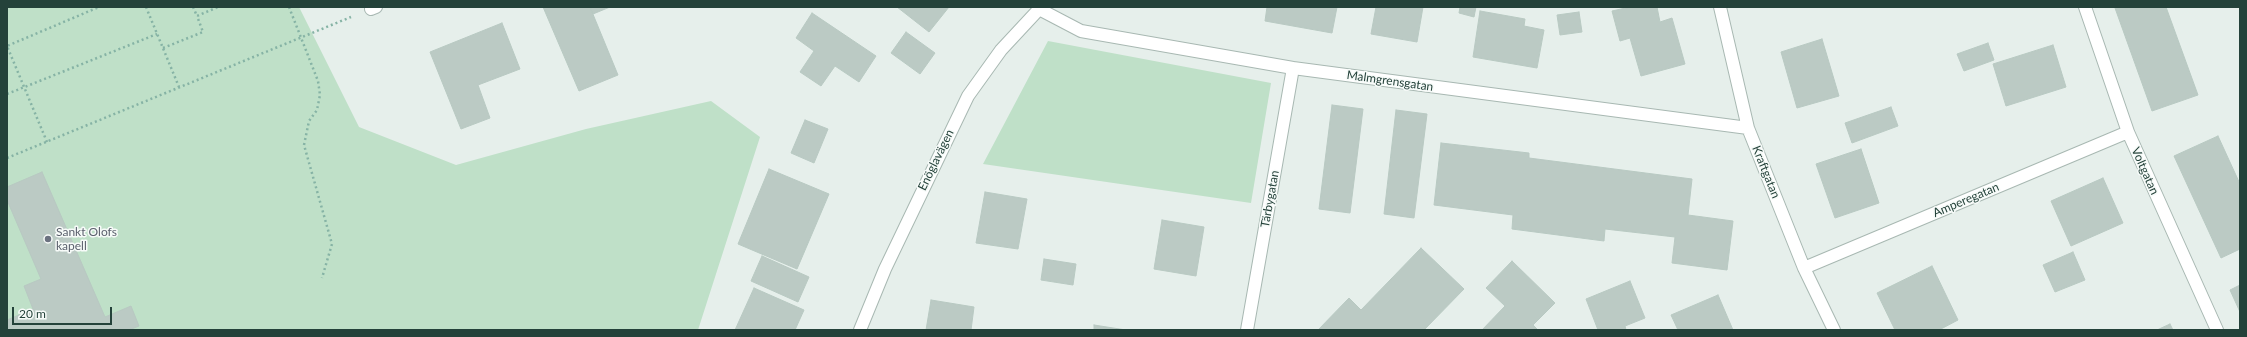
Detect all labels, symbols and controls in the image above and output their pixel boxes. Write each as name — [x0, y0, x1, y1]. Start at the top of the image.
street label: Malmgrensgatan — [1346, 68, 1434, 94]
street label: Enöglavägen — [915, 127, 957, 193]
street label: Kraftgatan — [1749, 144, 1783, 200]
street label: Voltgatan — [2128, 145, 2162, 197]
street label: Tärbygatan — [1258, 169, 1282, 229]
street label: Amperegatan — [1931, 180, 2001, 220]
place label: Sankt Olofs kapell — [56, 225, 117, 253]
marker: Sankt Olofs kapell — [43, 234, 53, 244]
scale bar — [14, 299, 114, 325]
text: 20 m — [19, 306, 46, 321]

